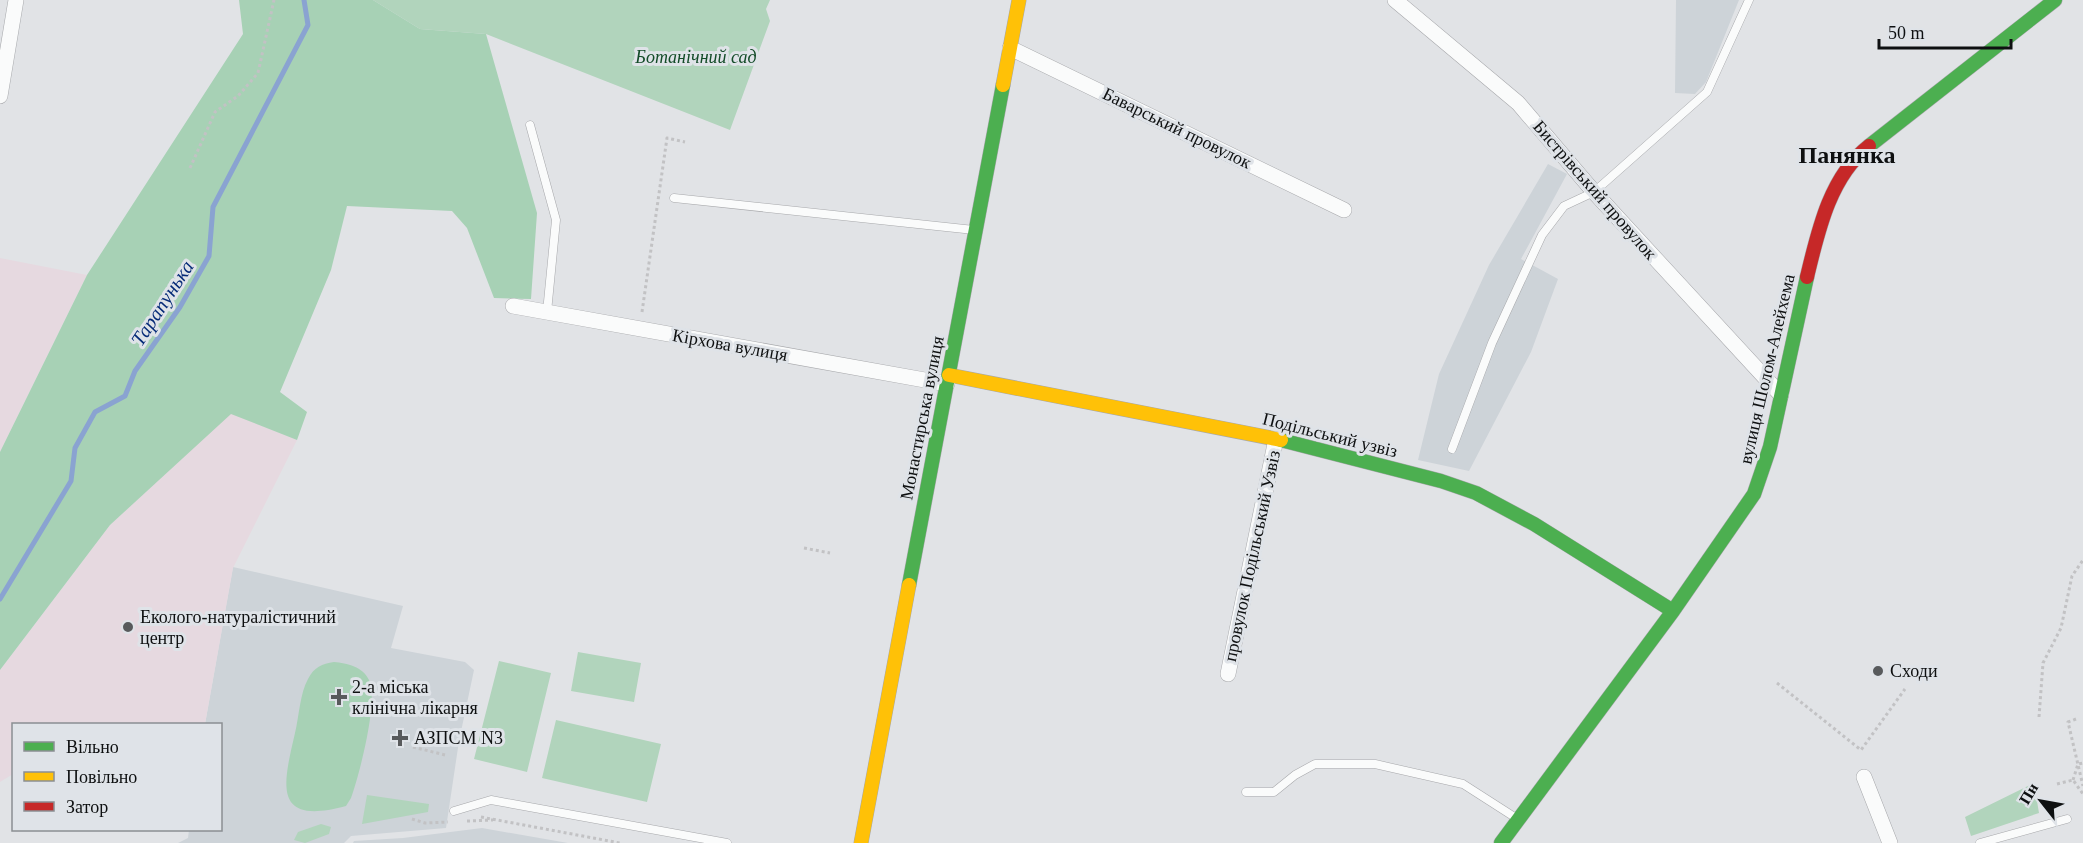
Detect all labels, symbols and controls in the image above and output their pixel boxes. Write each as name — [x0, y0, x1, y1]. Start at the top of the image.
scale bar — [1879, 12, 2011, 50]
text: 50 m — [1888, 23, 1925, 43]
park label: Ботанічний сад — [634, 47, 757, 67]
street label: Баварський провулок — [1099, 83, 1255, 173]
street label: Бистрівський провулок — [1529, 116, 1661, 264]
district label: Панянка — [1799, 142, 1895, 168]
water label: Тарапунька — [126, 256, 199, 350]
street label: вулиця Шолом-Алейхема — [1735, 272, 1799, 466]
street label: Кірхова вулиця — [671, 325, 789, 365]
street label: Монастирська вулиця — [896, 334, 948, 502]
street label: Подільський узвіз — [1261, 409, 1399, 461]
street label: провулок Подільський Узвіз — [1220, 449, 1284, 663]
place label: Еколого-натуралістичний центр — [140, 607, 336, 648]
marker: Еколого-натуралістичний центр — [121, 620, 135, 634]
place label: Сходи — [1890, 661, 1938, 681]
marker: Сходи — [1871, 664, 1885, 678]
place label: 2-а міська клінічна лікарня — [352, 677, 478, 718]
marker: 2-а міська клінічна лікарня — [330, 688, 348, 706]
legend — [12, 723, 222, 831]
place label: АЗПСМ N3 — [414, 728, 503, 748]
marker: АЗПСМ N3 — [391, 729, 409, 747]
text: Вільно — [66, 737, 119, 757]
text: Повільно — [66, 767, 137, 787]
north arrow — [2011, 771, 2071, 831]
text: Пн — [2016, 780, 2041, 807]
text: Затор — [66, 797, 108, 817]

